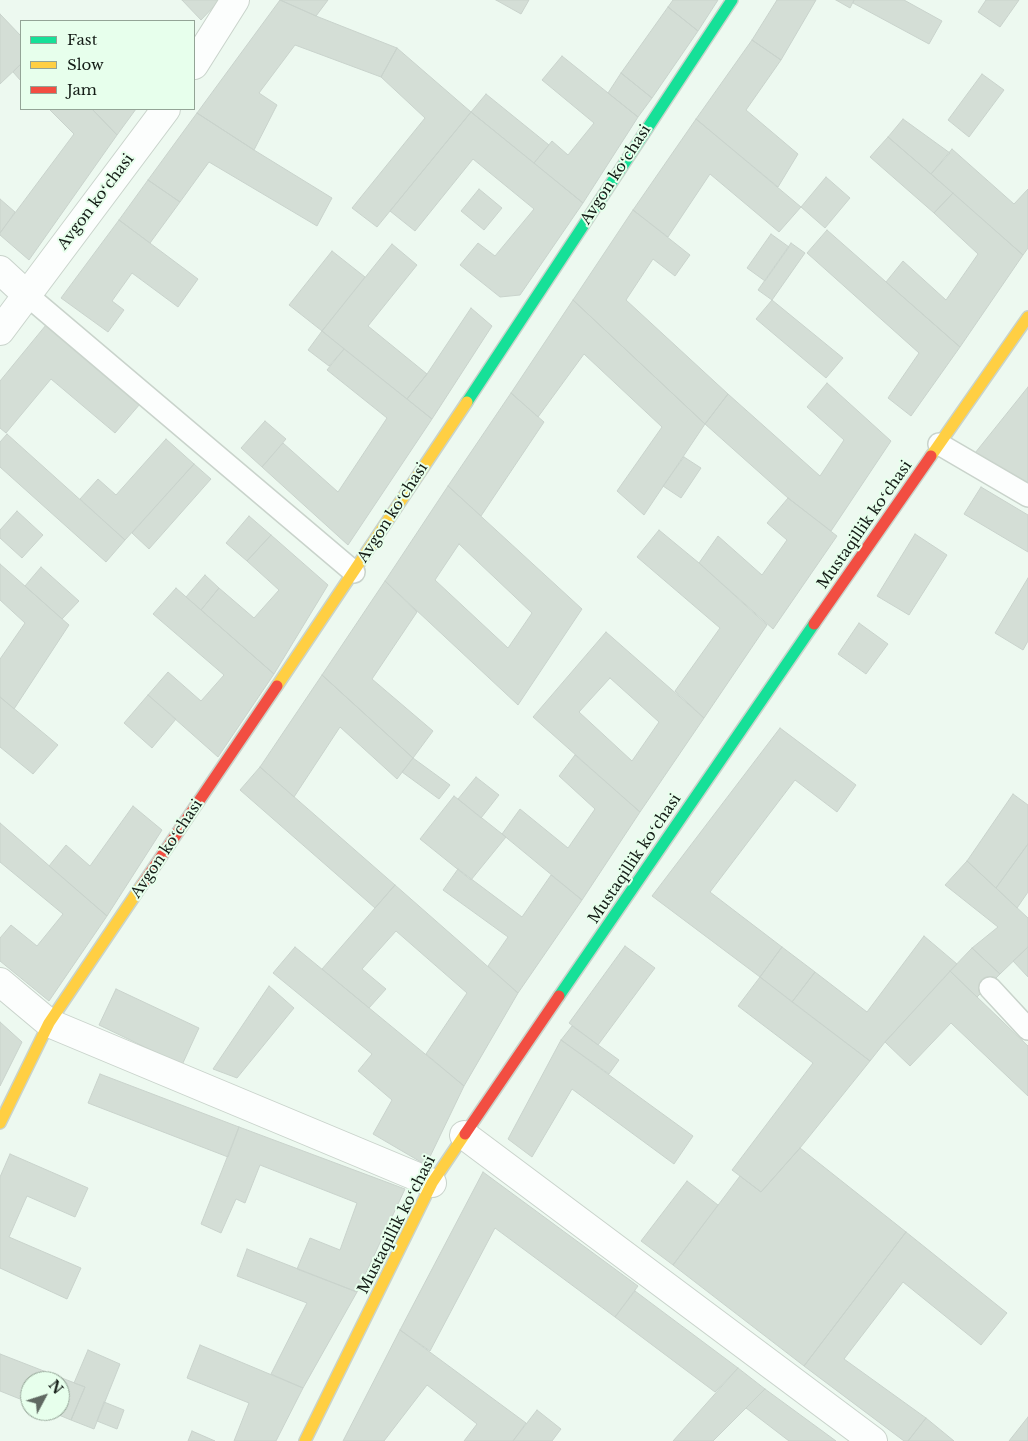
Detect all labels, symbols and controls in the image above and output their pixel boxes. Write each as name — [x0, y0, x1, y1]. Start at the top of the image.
legend — [20, 20, 195, 110]
text: Fast — [67, 30, 97, 49]
text: Slow — [67, 55, 104, 74]
text: Jam — [67, 80, 97, 99]
street label: Avgon koʻchasi — [577, 122, 655, 228]
street label: Avgon koʻchasi — [54, 151, 138, 253]
street label: Mustaqillik koʻchasi — [814, 457, 916, 593]
street label: Avgon koʻchasi — [354, 460, 432, 566]
street label: Mustaqillik koʻchasi — [585, 791, 685, 927]
street label: Avgon koʻchasi — [127, 796, 207, 902]
street label: Mustaqillik koʻchasi — [354, 1153, 440, 1297]
north arrow — [20, 1371, 70, 1421]
text: N — [45, 1376, 67, 1398]

